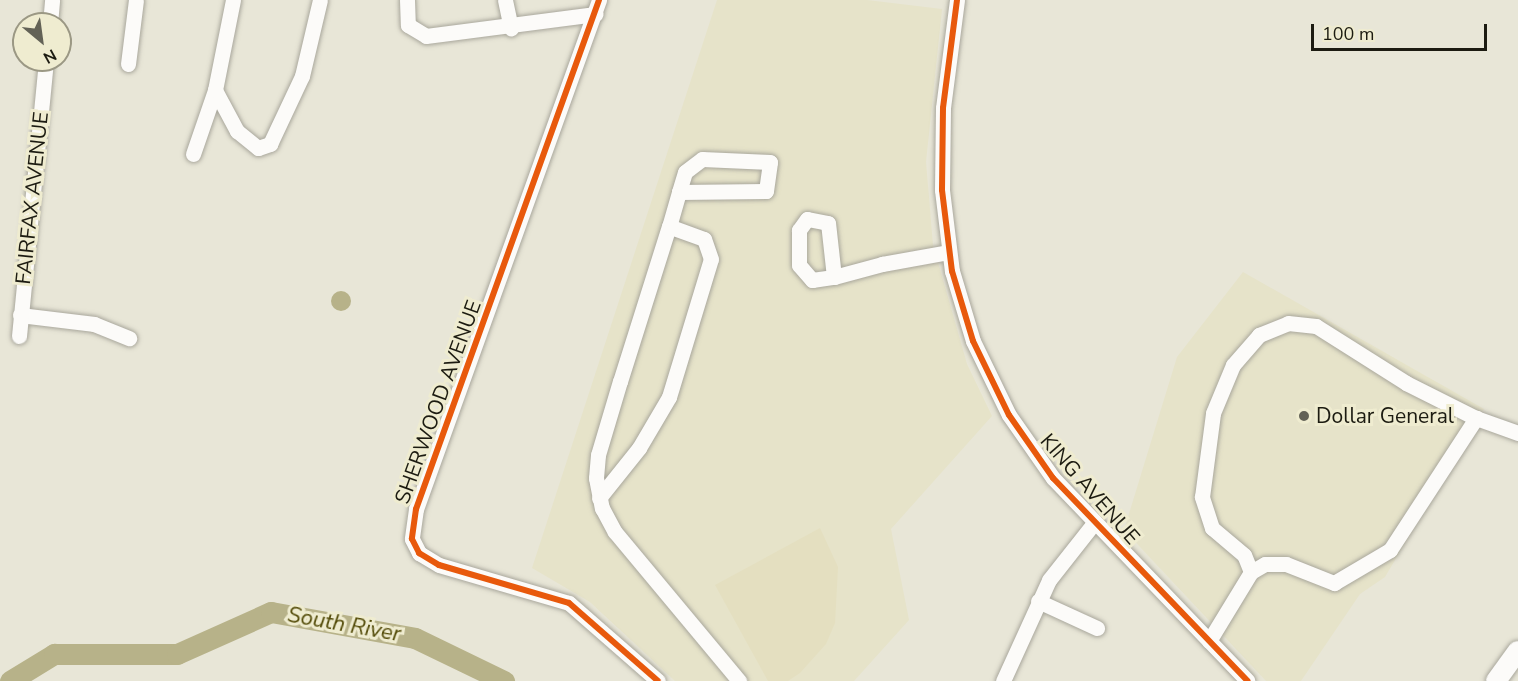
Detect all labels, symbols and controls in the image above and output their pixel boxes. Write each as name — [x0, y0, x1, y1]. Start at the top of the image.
north arrow — [12, 12, 72, 72]
scale bar — [1314, 12, 1490, 50]
text: 100 m — [1322, 22, 1374, 46]
text: N — [39, 43, 60, 69]
street label: FAIRFAX AVENUE — [10, 111, 54, 285]
street label: SHERWOOD AVENUE — [389, 297, 487, 507]
place label: Dollar General — [1316, 403, 1454, 429]
marker: Dollar General — [1297, 409, 1311, 423]
street label: KING AVENUE — [1035, 428, 1145, 550]
water label: South River — [285, 602, 403, 648]

